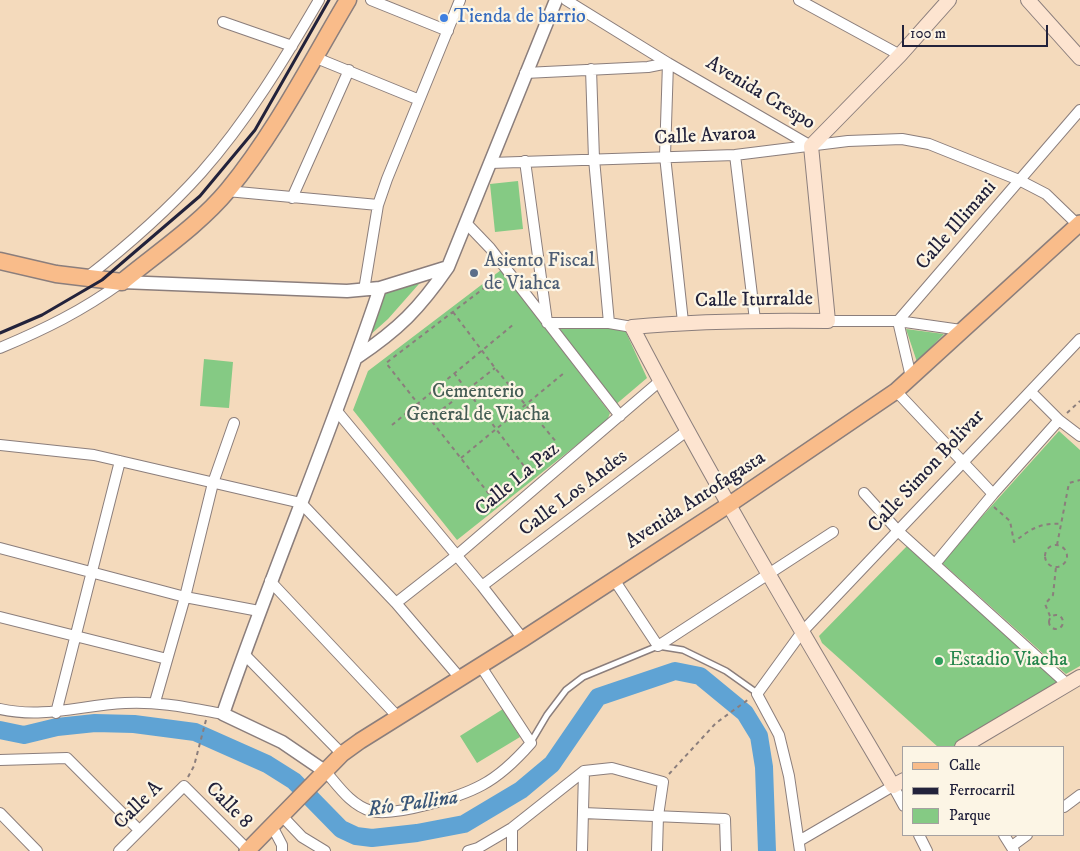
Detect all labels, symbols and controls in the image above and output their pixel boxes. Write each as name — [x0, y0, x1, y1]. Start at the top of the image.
place label: Tienda de barrio — [454, 6, 586, 30]
marker: Tienda de barrio — [438, 12, 450, 24]
scale bar — [905, 15, 1051, 47]
text: 100 m — [910, 24, 946, 43]
street label: Avenida Crespo — [701, 52, 819, 136]
street label: Calle Avaroa — [654, 122, 756, 152]
street label: Calle Illimani — [912, 176, 1002, 276]
place label: Asiento Fiscal de Viahca — [484, 250, 595, 297]
marker: Asiento Fiscal de Viahca — [468, 267, 480, 279]
street label: Calle Iturralde — [695, 288, 813, 314]
park label: Cementerio General de Viacha — [406, 381, 550, 428]
street label: Calle Simon Bolivar — [864, 405, 990, 539]
street label: Calle La Paz — [471, 438, 565, 522]
street label: Calle Los Andes — [515, 445, 633, 543]
street label: Avenida Antofagasta — [622, 447, 770, 555]
place label: Estadio Viacha — [949, 649, 1068, 673]
marker: Estadio Viacha — [933, 655, 945, 667]
legend — [902, 746, 1065, 836]
text: Calle — [949, 756, 981, 775]
street label: Calle A — [110, 777, 168, 835]
street label: Calle 8 — [200, 778, 256, 834]
text: Ferrocarril — [949, 781, 1015, 800]
water label: Río Pallina — [366, 786, 460, 824]
text: Parque — [949, 806, 990, 825]

